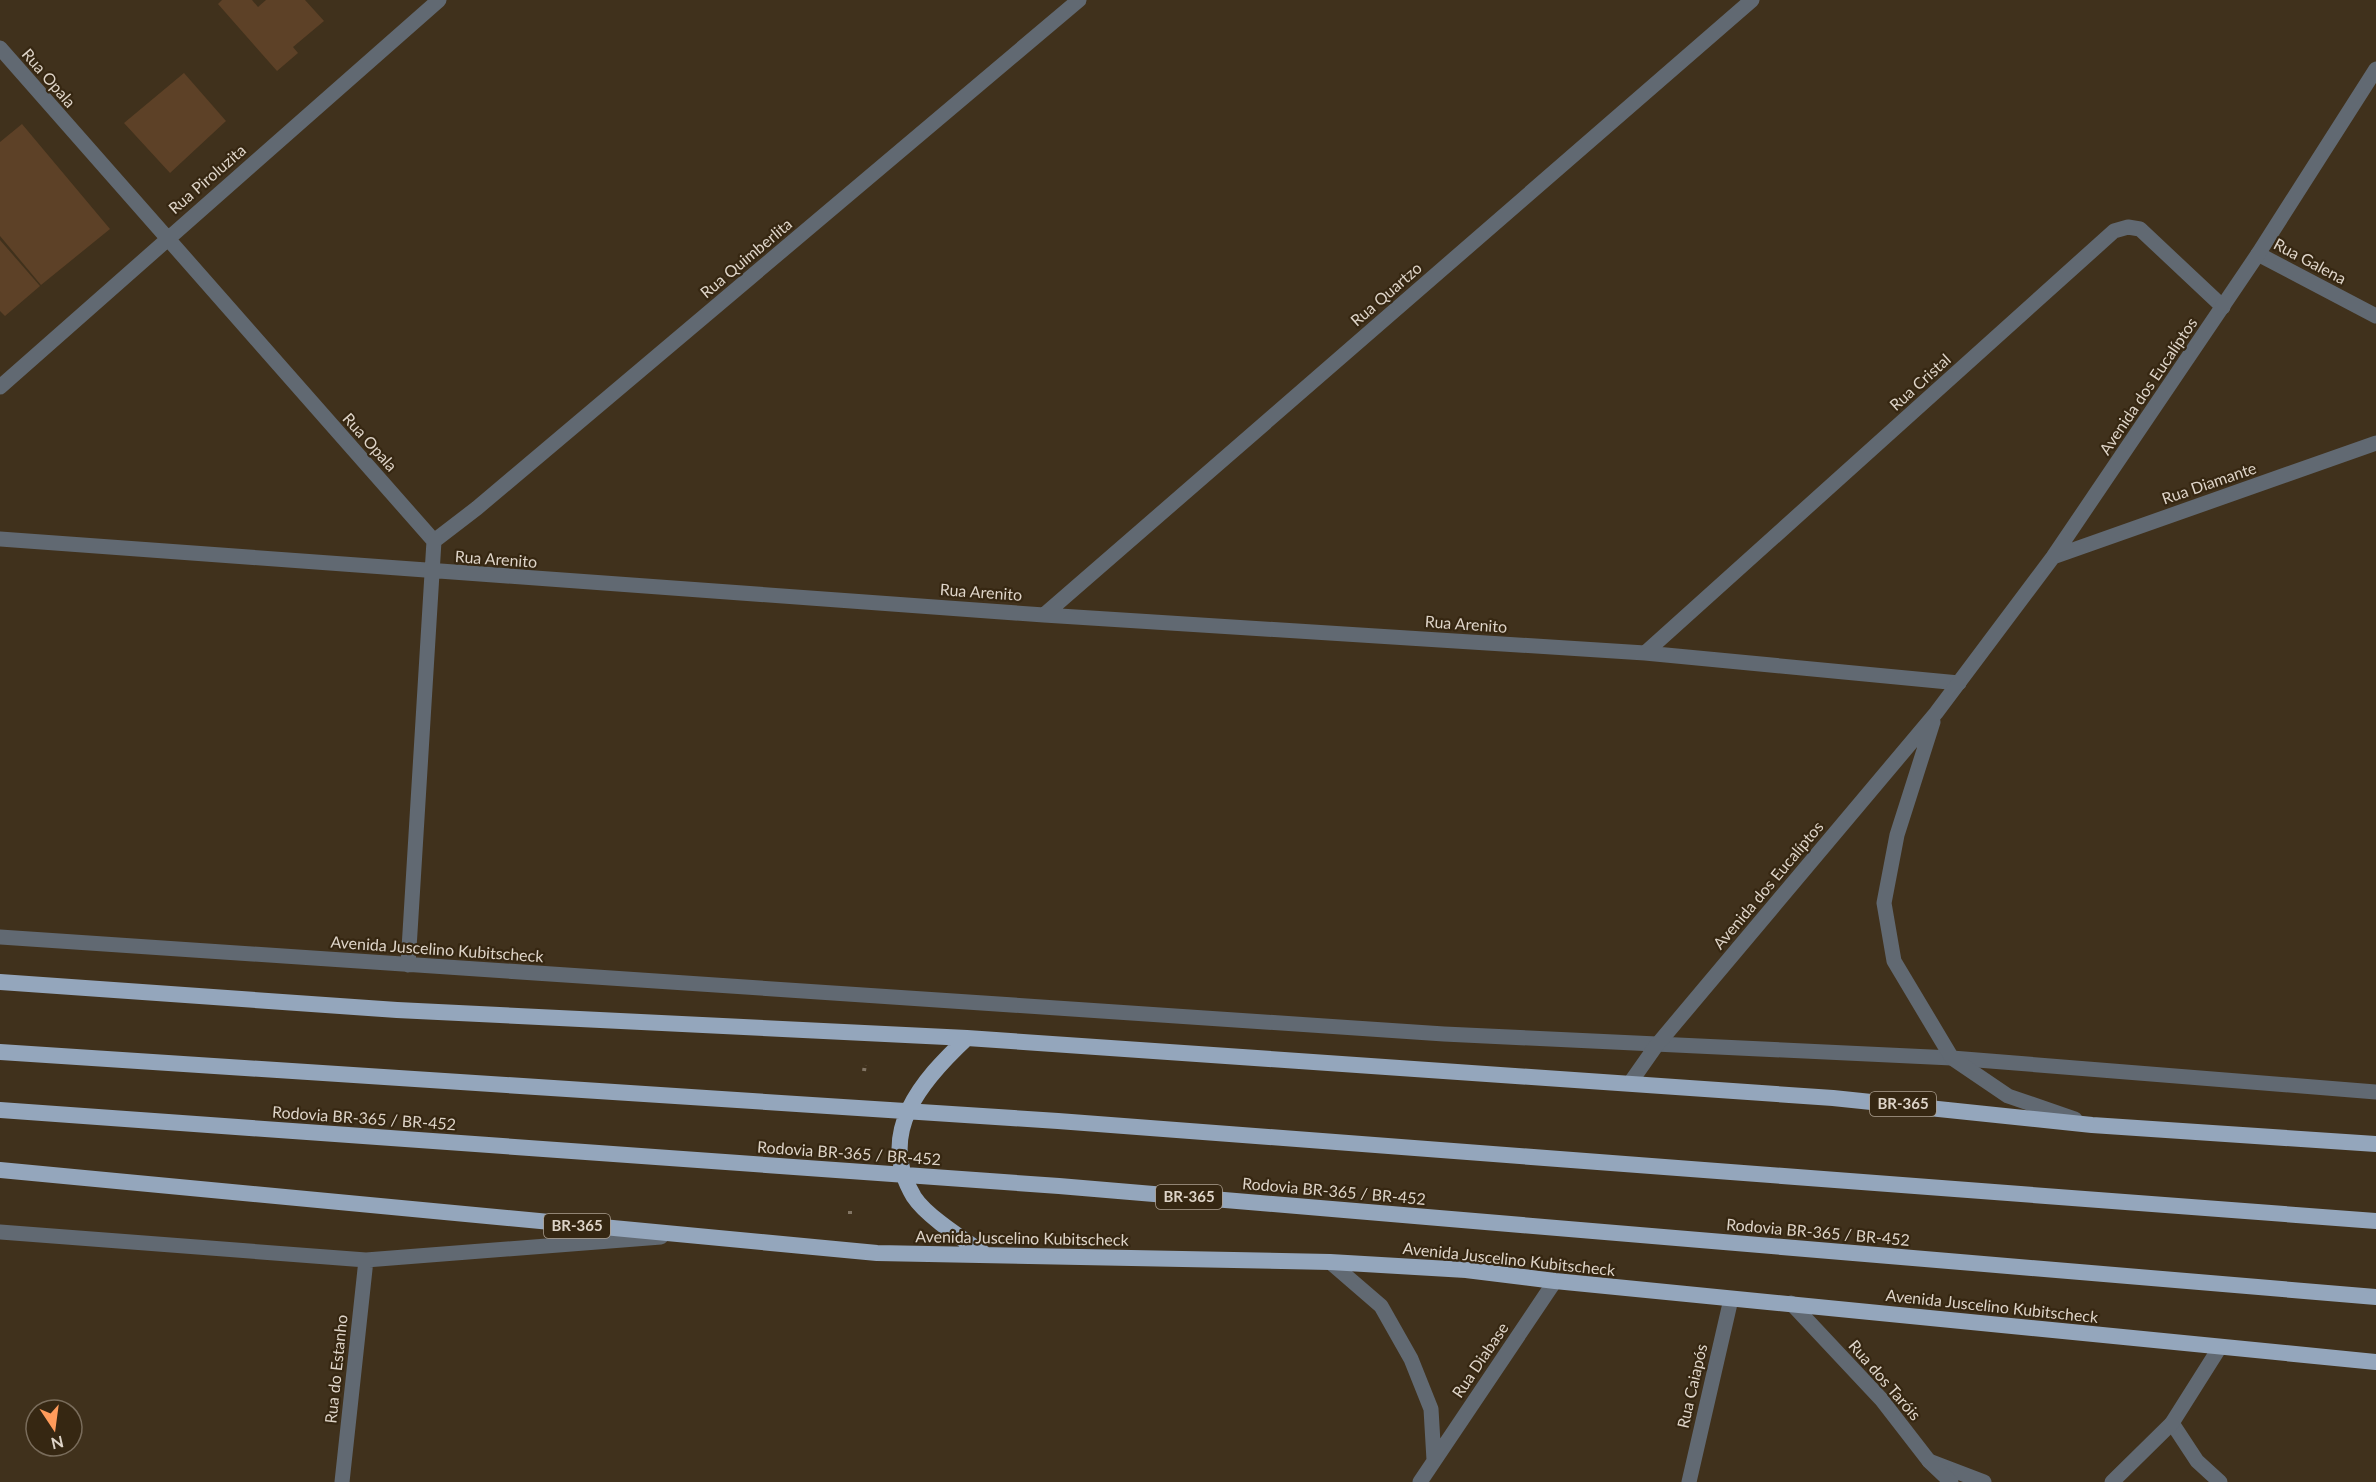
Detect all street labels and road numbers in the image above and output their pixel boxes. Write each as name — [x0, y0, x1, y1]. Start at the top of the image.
street label: Rua Opala — [19, 44, 80, 111]
street label: Rua Piroluzita — [164, 140, 249, 217]
street label: Rua Quimberlita — [696, 214, 795, 301]
street label: Rua Galena — [2271, 234, 2350, 288]
street label: Rua Quartzo — [1346, 258, 1425, 330]
street label: Avenida dos Eucalíptos — [2095, 314, 2201, 458]
street label: Rua Cristal — [1885, 349, 1954, 414]
street label: Rua Opala — [339, 409, 402, 475]
street label: Rua Diamante — [2159, 458, 2259, 508]
street label: Rua Arenito — [454, 546, 538, 571]
street label: Rua Arenito — [939, 579, 1023, 604]
street label: Rua Arenito — [1424, 611, 1508, 636]
street label: Avenida dos Eucalíptos — [1709, 817, 1827, 952]
street label: Avenida Juscelino Kubitscheck — [330, 932, 545, 965]
road number: BR-365 — [1870, 1092, 1936, 1116]
street label: Rodovia BR-365 / BR-452 — [271, 1102, 457, 1133]
street label: Rodovia BR-365 / BR-452 — [756, 1137, 942, 1168]
street label: Rodovia BR-365 / BR-452 — [1241, 1173, 1427, 1208]
road number: BR-365 — [1156, 1185, 1222, 1209]
road number: BR-365 — [544, 1214, 610, 1238]
street label: Rodovia BR-365 / BR-452 — [1725, 1214, 1911, 1249]
street label: Avenida Juscelino Kubitscheck — [915, 1226, 1130, 1249]
street label: Avenida Juscelino Kubitscheck — [1402, 1238, 1617, 1279]
street label: Avenida Juscelino Kubitscheck — [1885, 1285, 2100, 1326]
street label: Rua do Estanho — [320, 1314, 351, 1424]
street label: Rua Diabase — [1447, 1318, 1512, 1401]
street label: Rua dos Taróis — [1845, 1336, 1925, 1424]
street label: Rua Caiapós — [1673, 1342, 1710, 1430]

